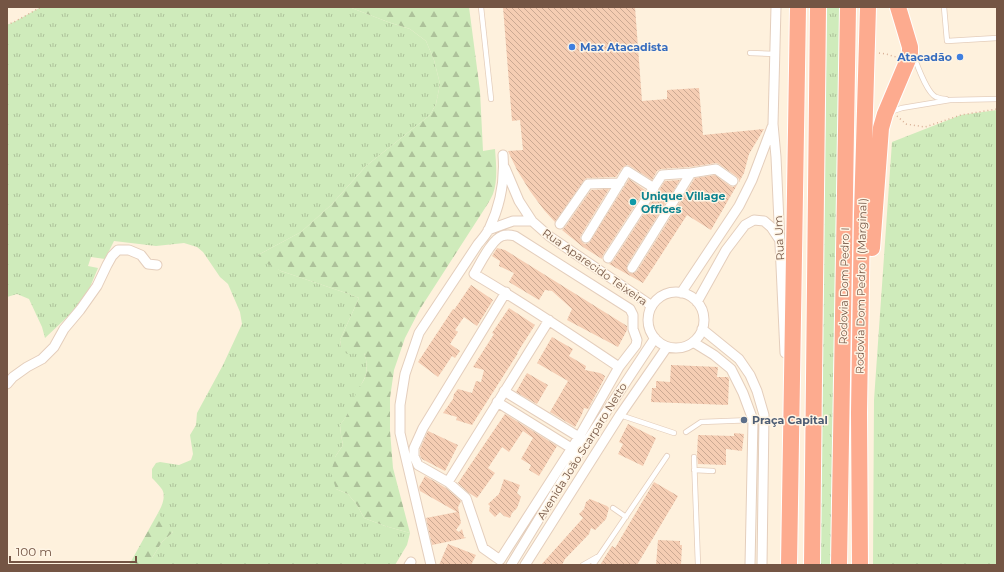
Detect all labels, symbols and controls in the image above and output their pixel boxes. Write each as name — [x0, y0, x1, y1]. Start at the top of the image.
place label: Max Atacadista — [580, 40, 668, 54]
marker: Max Atacadista — [567, 42, 577, 52]
place label: Atacadão — [896, 50, 952, 64]
marker: Atacadão — [955, 52, 965, 62]
place label: Unique Village Offices — [641, 189, 725, 216]
marker: Unique Village Offices — [628, 197, 638, 207]
street label: Rodovia Dom Pedro I (Marginal) — [852, 198, 870, 374]
street label: Rua Um — [771, 215, 787, 261]
street label: Rua Aparecido Teixeira — [540, 225, 650, 309]
street label: Rodovia Dom Pedro I — [836, 227, 852, 345]
street label: Avenida João Scarparo Netto — [534, 380, 630, 522]
place label: Praça Capital — [752, 413, 828, 427]
marker: Praça Capital — [739, 415, 749, 425]
scale bar — [10, 538, 136, 564]
text: 100 m — [16, 544, 52, 559]

